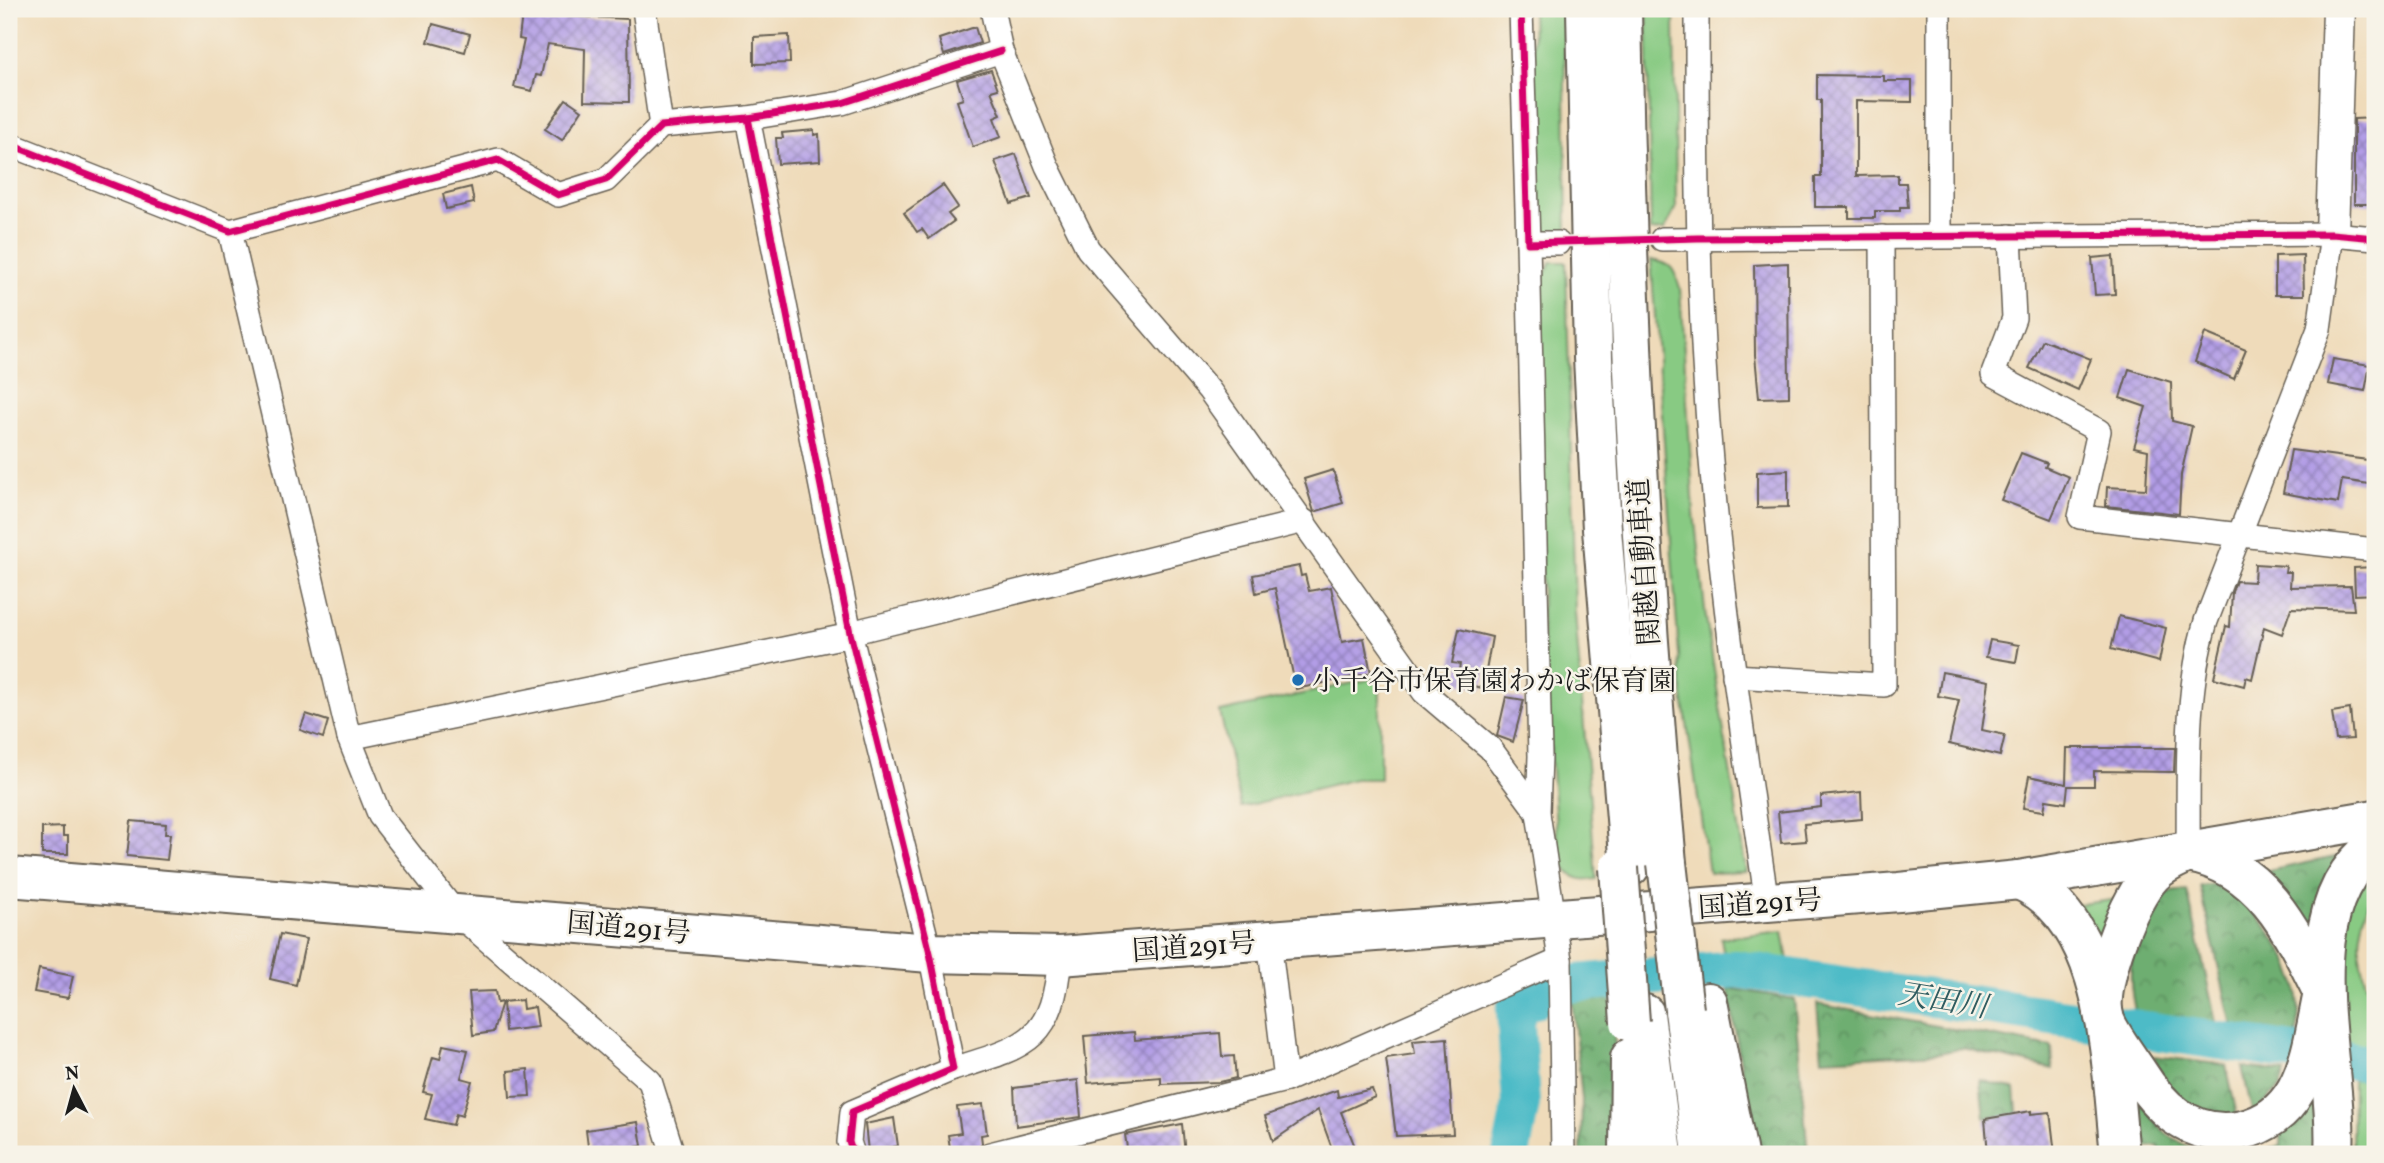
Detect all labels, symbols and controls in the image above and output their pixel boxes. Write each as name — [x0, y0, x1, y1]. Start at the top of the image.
street label: 関越自動車道 — [1620, 477, 1671, 647]
place label: 小千谷市保育園わかば保育園 — [1312, 663, 1676, 702]
marker: 小千谷市保育園わかば保育園 — [1290, 672, 1306, 688]
street label: 国道291号 — [1697, 882, 1823, 929]
street label: 国道291号 — [565, 905, 692, 954]
street label: 国道291号 — [1131, 925, 1257, 972]
water label: 天田川 — [1895, 974, 1993, 1030]
north arrow — [38, 1054, 108, 1124]
text: N — [64, 1060, 81, 1088]

